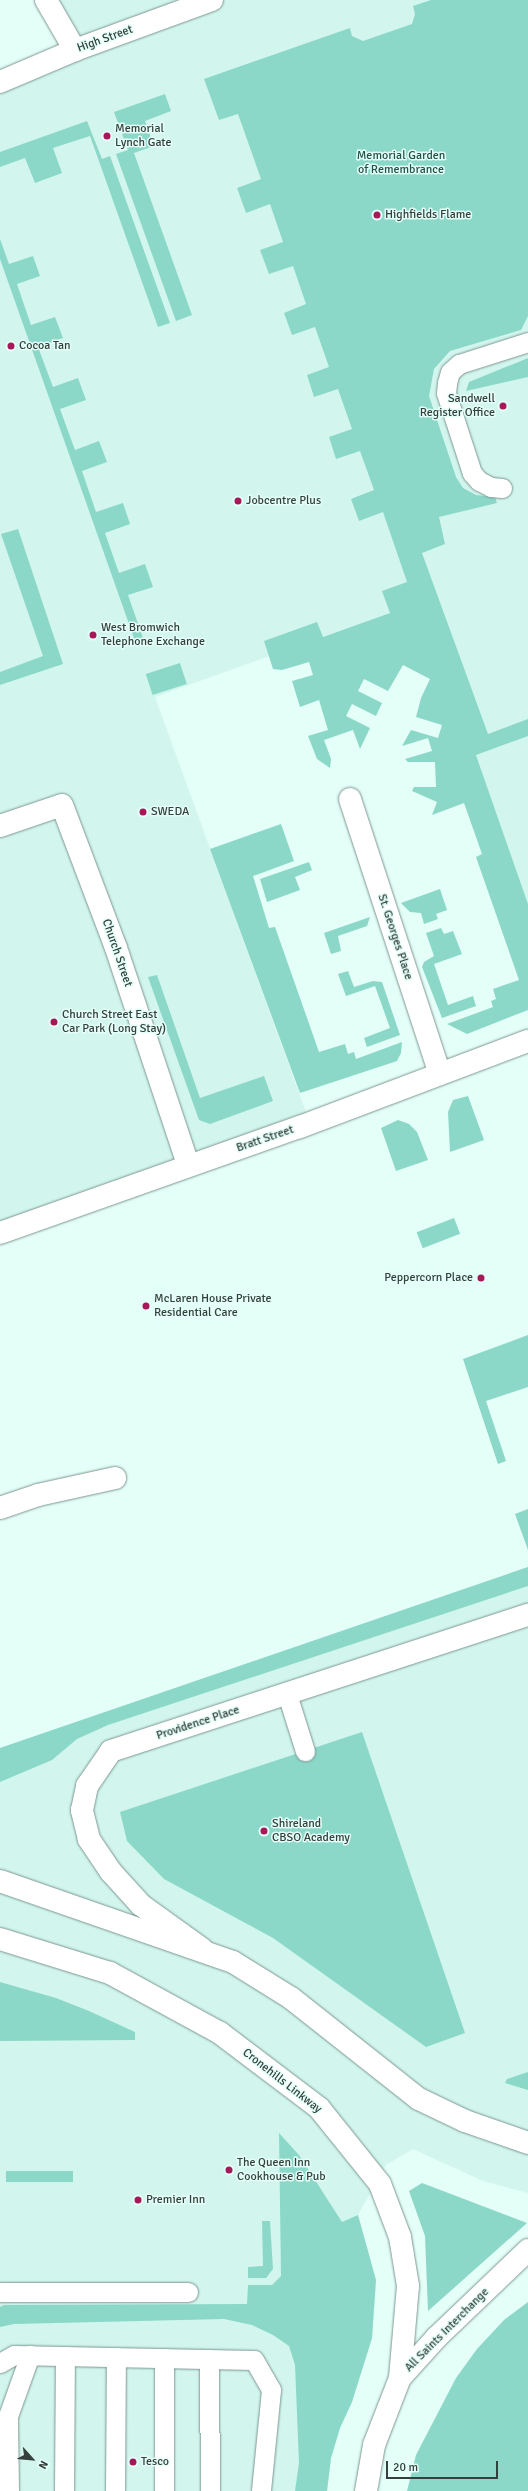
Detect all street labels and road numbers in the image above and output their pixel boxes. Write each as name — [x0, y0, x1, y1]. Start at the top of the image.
street label: High Street — [75, 22, 135, 56]
street label: St. Georges Place — [374, 892, 416, 982]
street label: Church Street — [99, 917, 135, 989]
street label: Bratt Street — [234, 1122, 296, 1156]
street label: Providence Place — [155, 1703, 241, 1743]
street label: Cronehills Linkway — [239, 2046, 325, 2116]
street label: All Saints Interchange — [402, 2285, 492, 2375]

